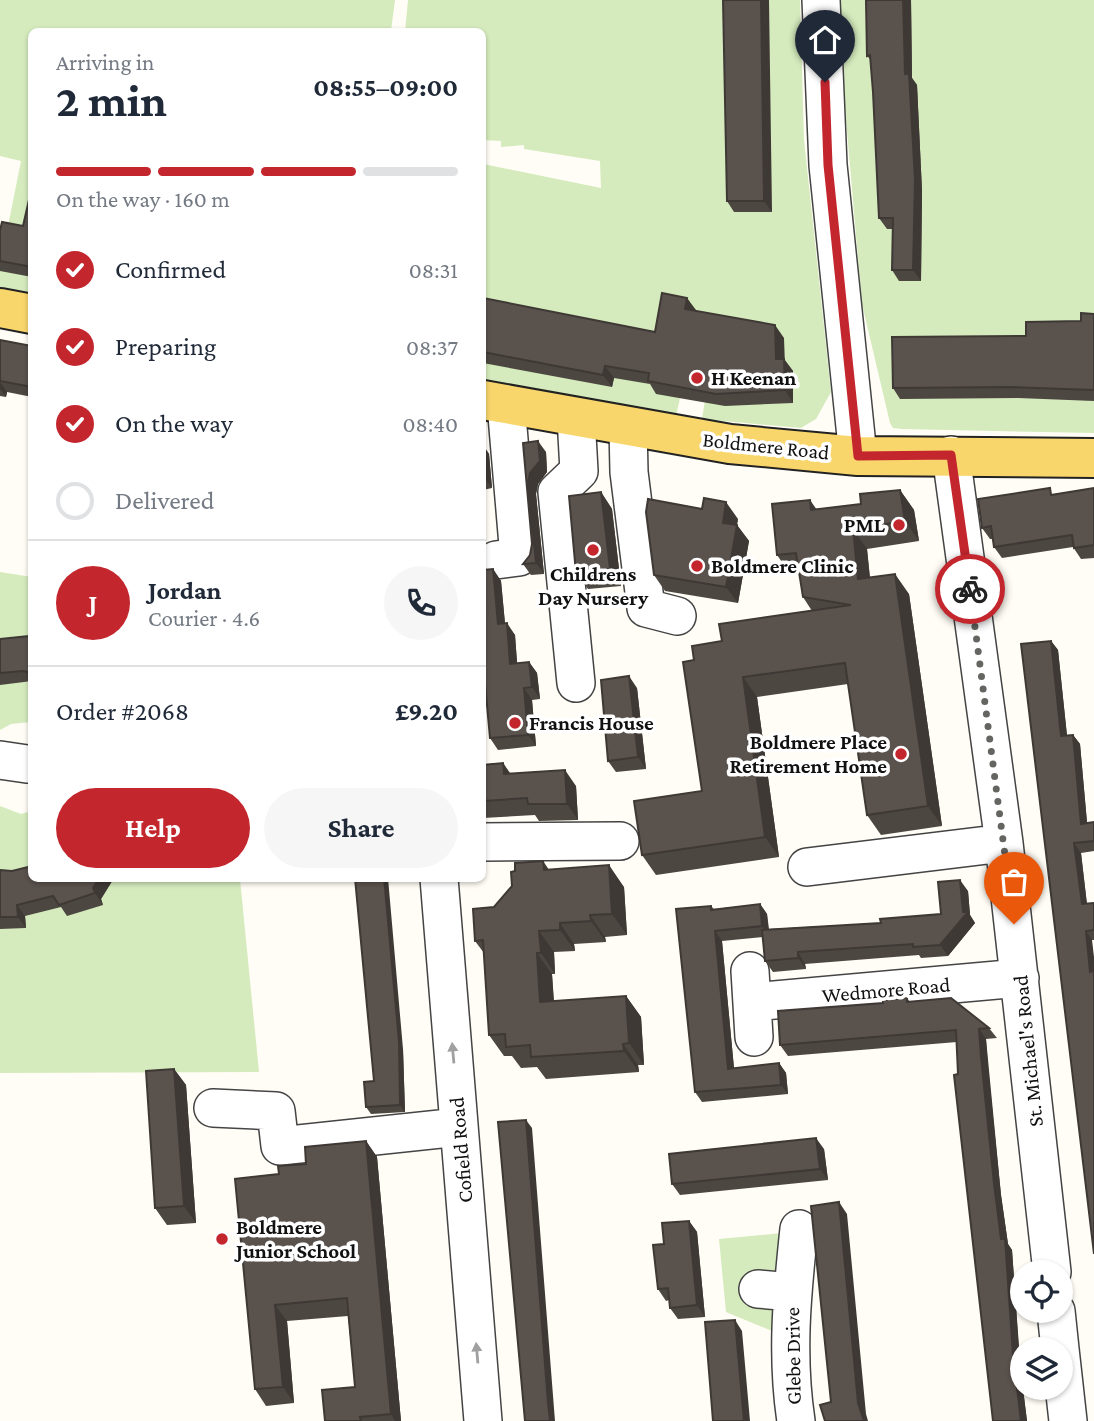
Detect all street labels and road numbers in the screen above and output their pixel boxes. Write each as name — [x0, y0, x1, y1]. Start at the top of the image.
street label: Boldmere Road — [701, 427, 831, 465]
street label: Wedmore Road — [821, 972, 951, 1008]
street label: St. Michael's Road — [1008, 974, 1048, 1128]
street label: Cofield Road — [444, 1096, 478, 1204]
street label: Glebe Drive — [780, 1307, 806, 1405]

